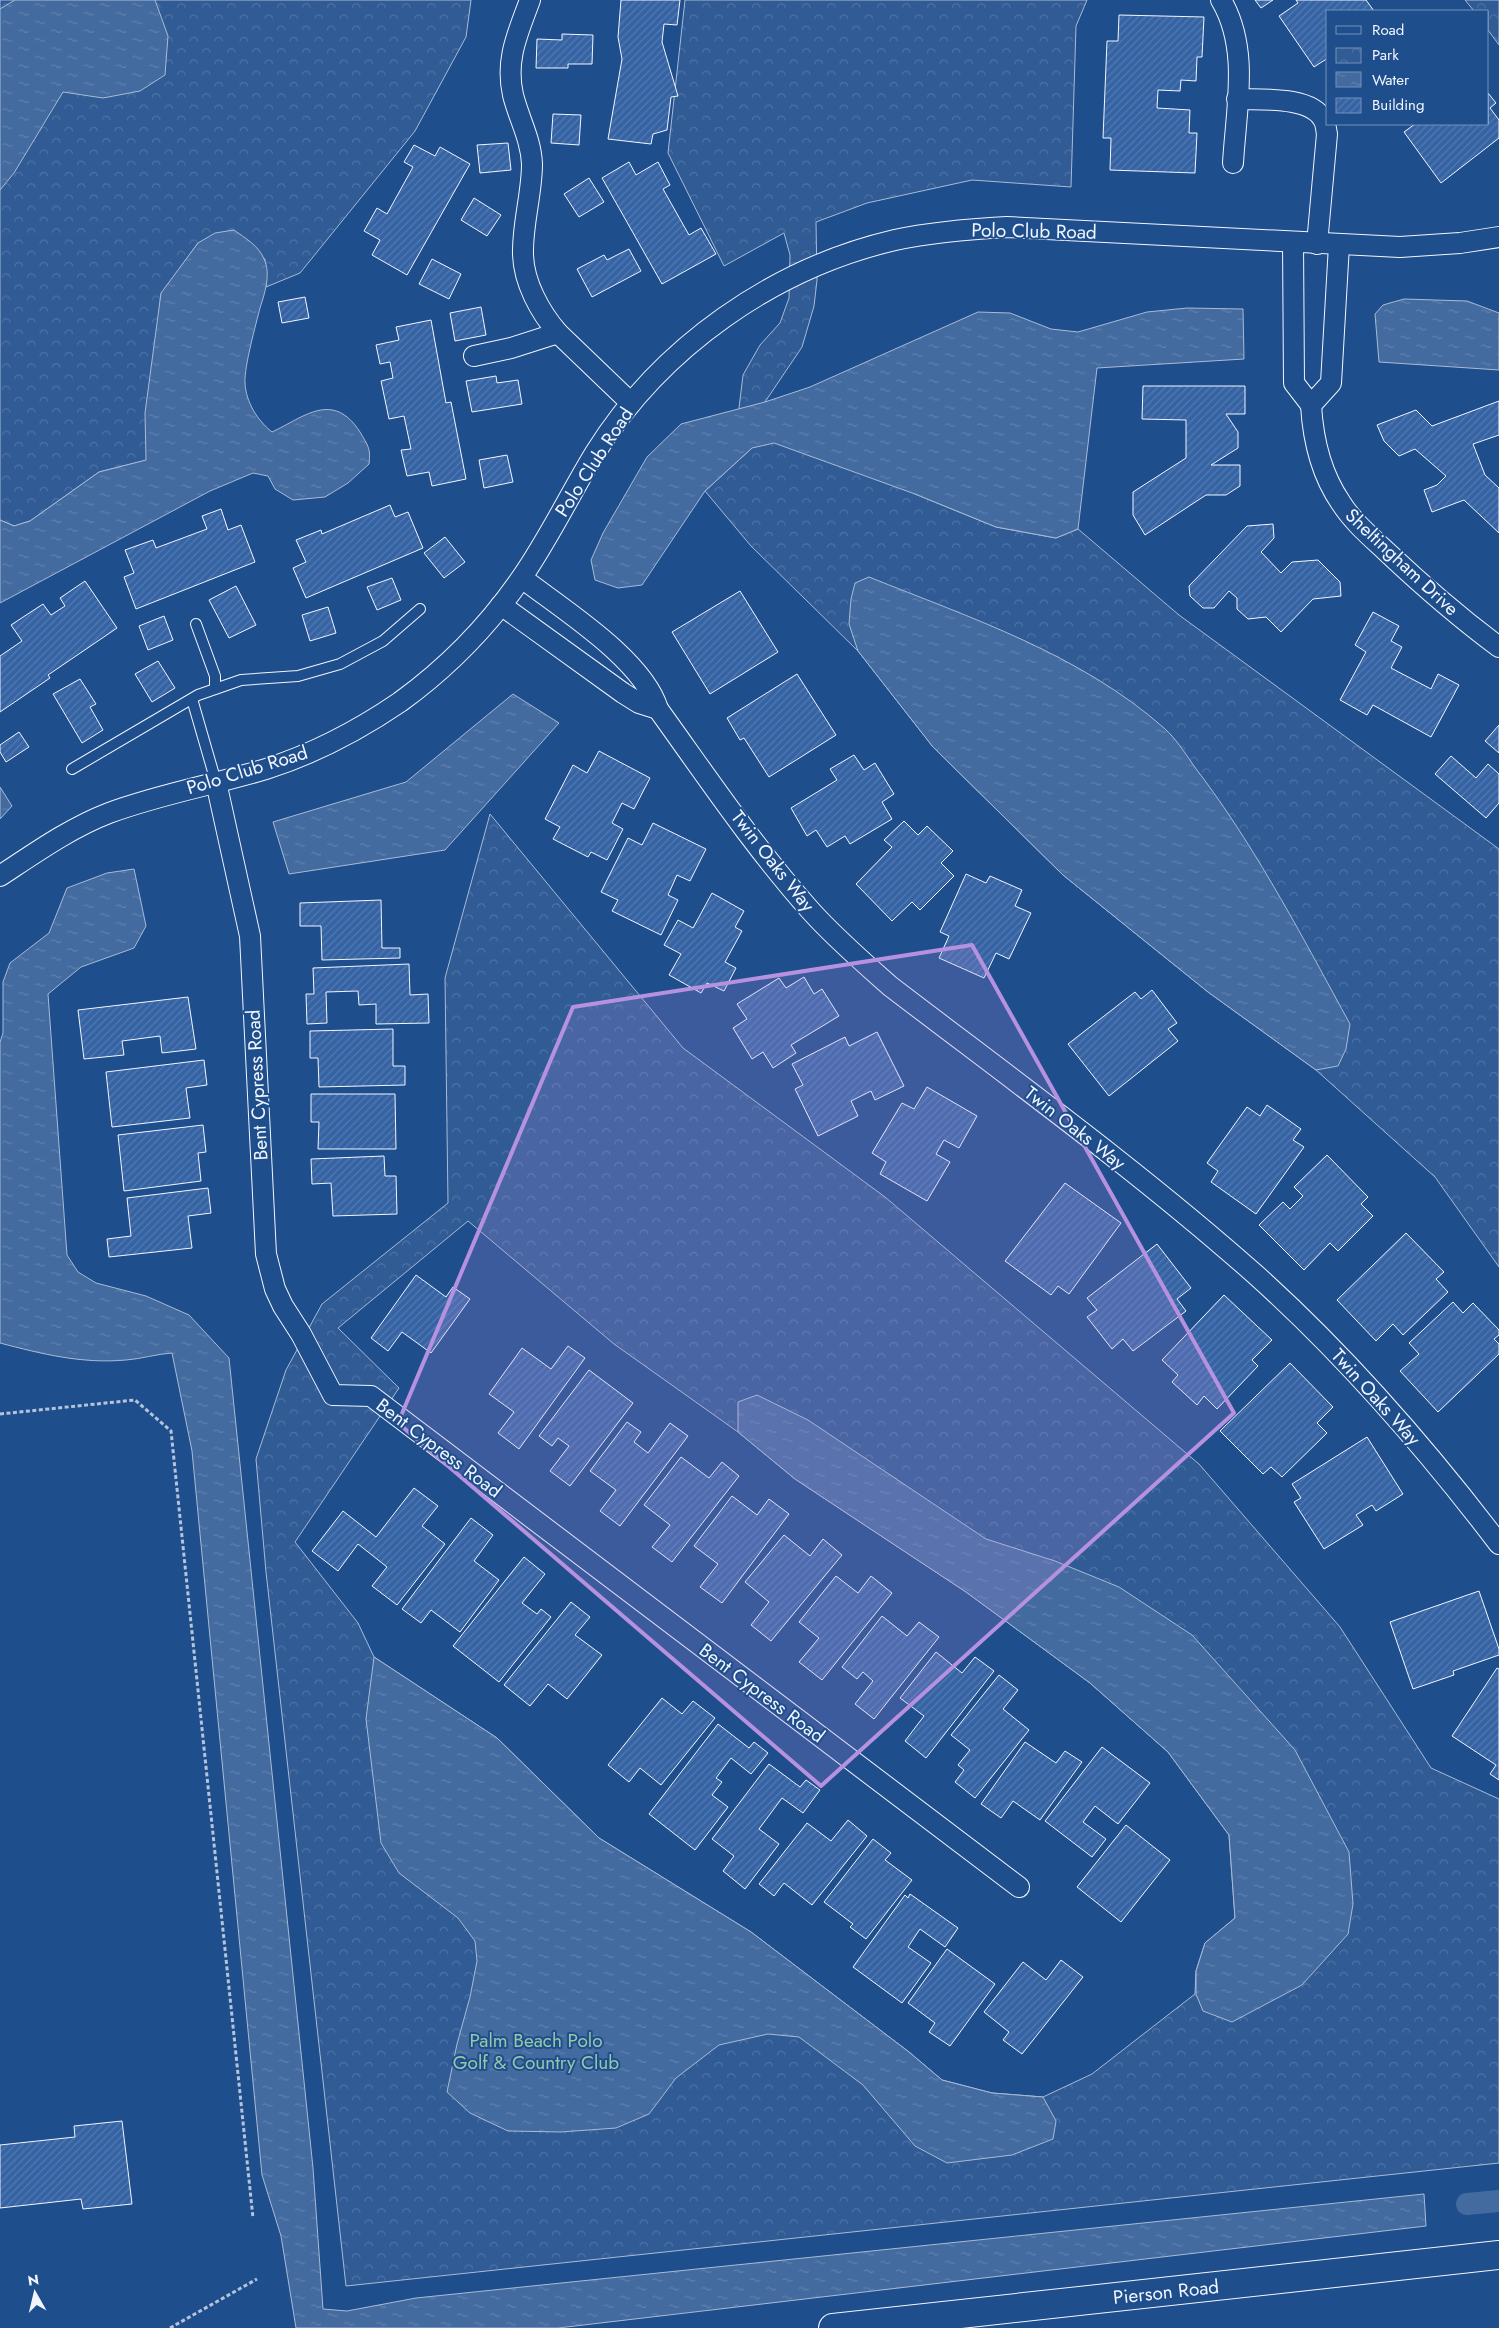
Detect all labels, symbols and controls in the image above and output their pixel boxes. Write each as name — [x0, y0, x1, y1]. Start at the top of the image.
legend — [1326, 10, 1489, 125]
text: Road — [1372, 19, 1404, 41]
text: Park — [1372, 44, 1399, 66]
text: Water — [1372, 69, 1410, 91]
text: Building — [1372, 94, 1424, 116]
street label: Polo Club Road — [971, 216, 1097, 246]
street label: Polo Club Road — [548, 402, 640, 522]
street label: Sheltingham Drive — [1339, 502, 1465, 622]
street label: Polo Club Road — [183, 739, 311, 801]
street label: Twin Oaks Way — [725, 805, 822, 918]
street label: Bent Cypress Road — [240, 1009, 274, 1161]
street label: Twin Oaks Way — [1019, 1080, 1132, 1177]
street label: Twin Oaks Way — [1325, 1343, 1427, 1452]
street label: Bent Cypress Road — [371, 1392, 507, 1504]
street label: Bent Cypress Road — [694, 1637, 830, 1749]
park label: Palm Beach Polo Golf & Country Club — [453, 2027, 619, 2076]
north arrow — [10, 2268, 60, 2318]
text: N — [26, 2269, 40, 2291]
street label: Pierson Road — [1112, 2273, 1220, 2311]

